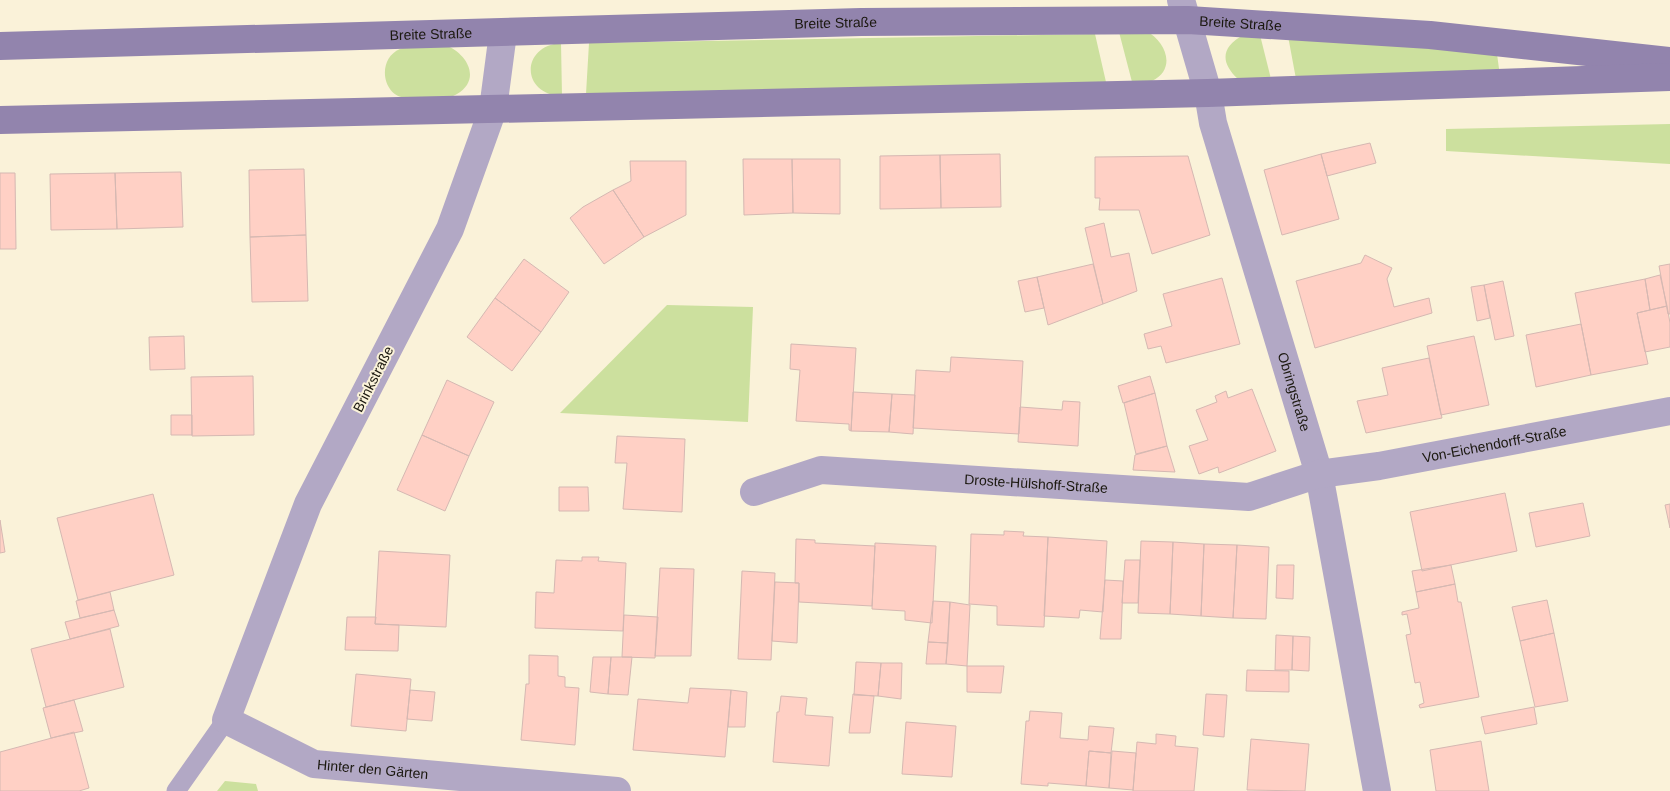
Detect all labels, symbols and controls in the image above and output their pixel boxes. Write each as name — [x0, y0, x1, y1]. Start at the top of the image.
street label: Breite Straße — [1199, 13, 1282, 34]
street label: Breite Straße — [794, 14, 877, 32]
street label: Breite Straße — [389, 25, 473, 43]
street label: Brinkstraße — [350, 343, 396, 415]
street label: Obringstraße — [1275, 350, 1314, 433]
street label: Von-Eichendorff-Straße — [1421, 423, 1568, 466]
street label: Droste-Hülshoff-Straße — [964, 471, 1109, 496]
street label: Hinter den Gärten — [317, 756, 429, 782]

